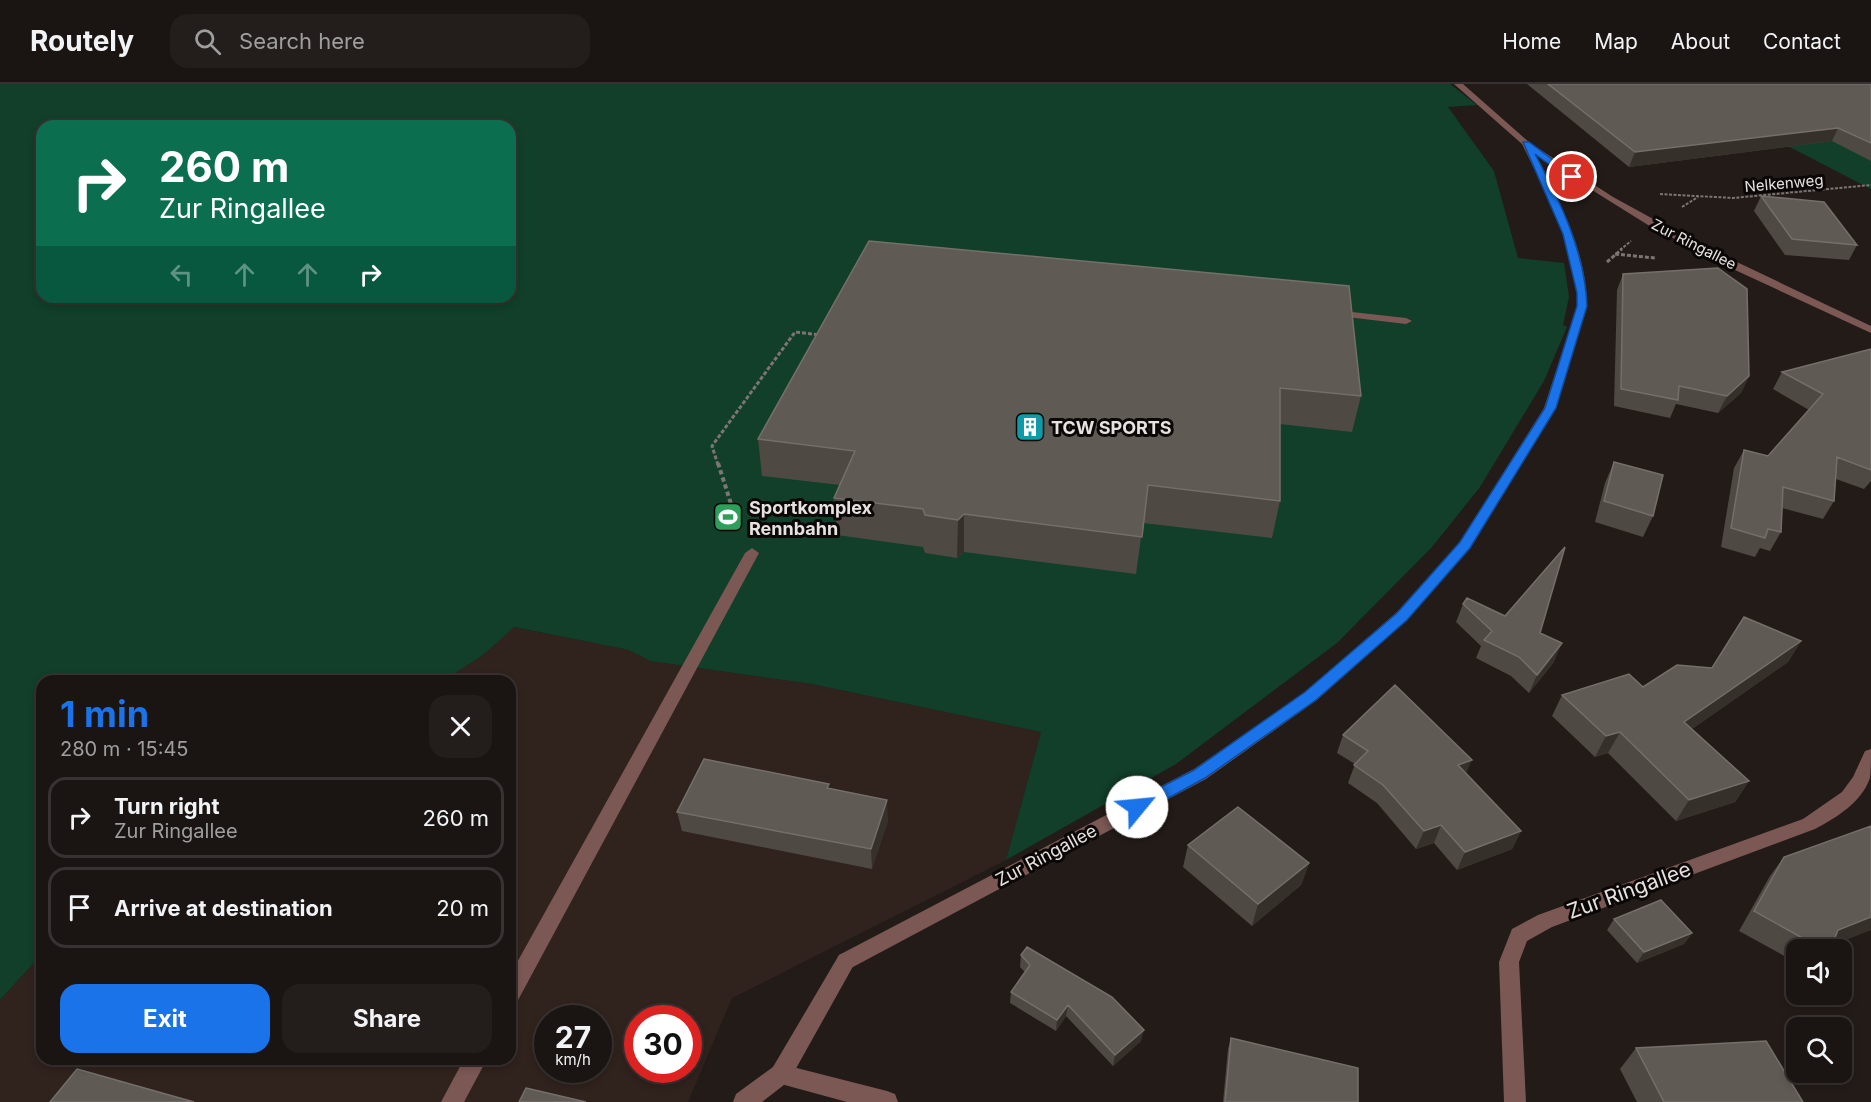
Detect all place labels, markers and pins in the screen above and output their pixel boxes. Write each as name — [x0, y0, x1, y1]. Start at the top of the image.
pin — [1546, 151, 1597, 202]
building icon: TCW SPORTS — [1014, 411, 1046, 443]
place label: TCW SPORTS — [1051, 417, 1172, 438]
place label: Sportkomplex Rennbahn — [749, 497, 873, 539]
sports icon: Sportkomplex Rennbahn — [712, 501, 744, 533]

